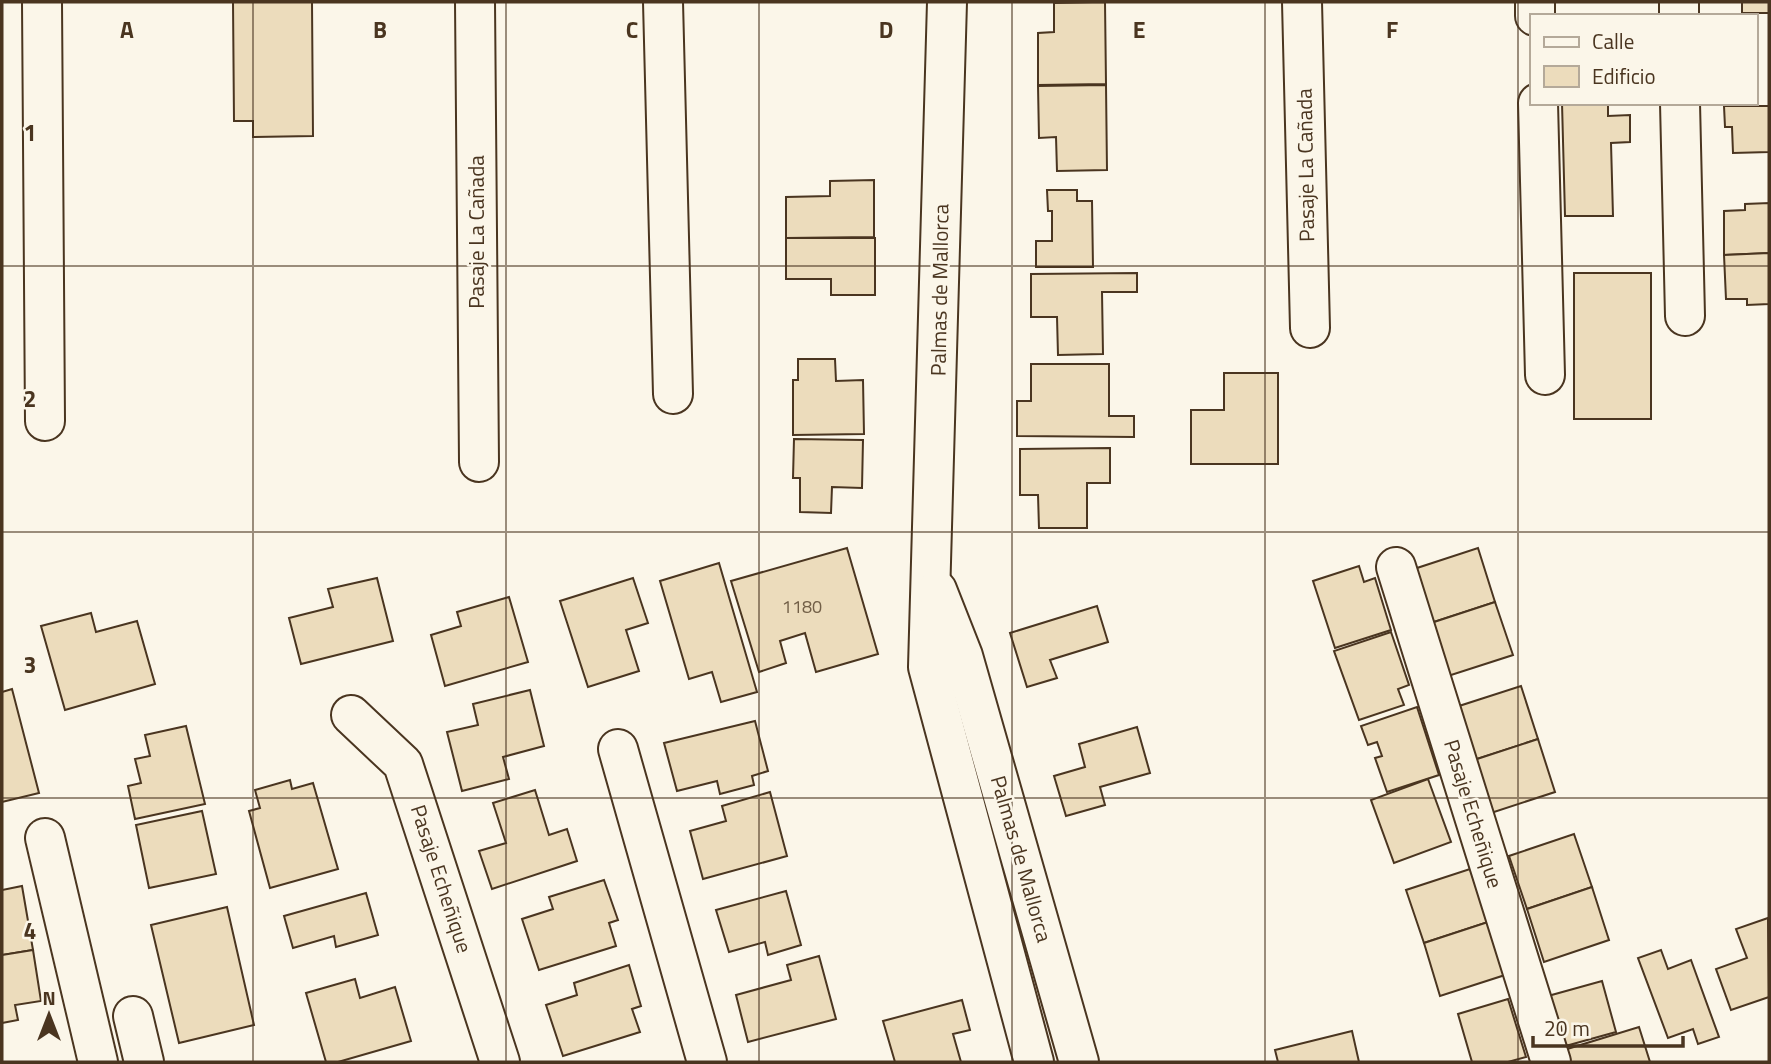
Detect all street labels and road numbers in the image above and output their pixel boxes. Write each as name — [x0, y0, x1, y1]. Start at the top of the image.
street label: Pasaje La Cañada — [1288, 88, 1322, 242]
street label: Pasaje La Cañada — [460, 155, 492, 309]
street label: Palmas de Mallorca — [921, 203, 957, 376]
street label: Pasaje Echeñique — [1436, 735, 1512, 892]
street label: Palmas de Mallorca — [983, 772, 1061, 946]
street label: Pasaje Echeñique — [403, 800, 481, 957]

